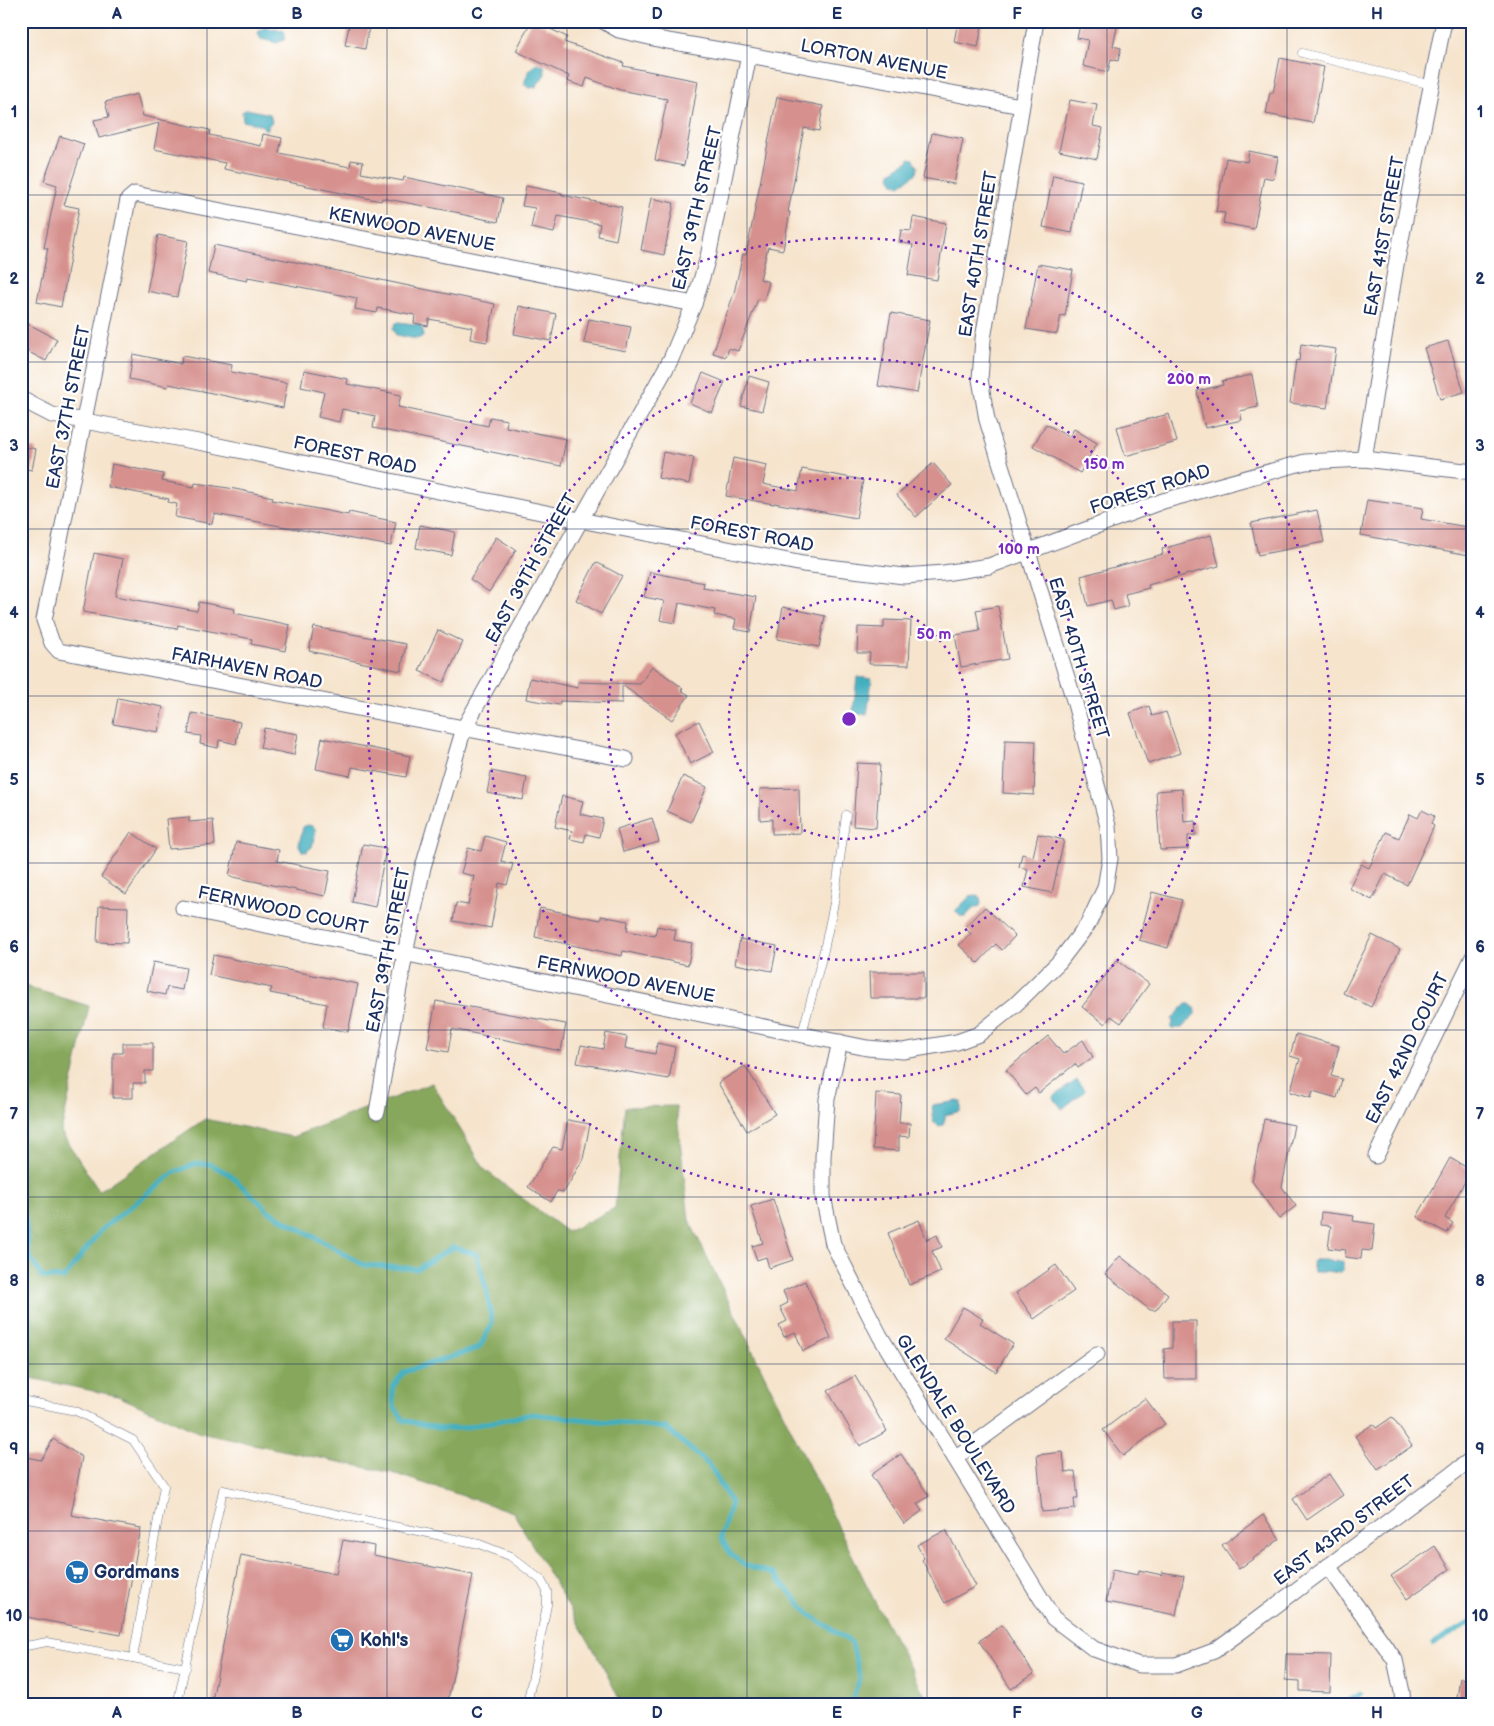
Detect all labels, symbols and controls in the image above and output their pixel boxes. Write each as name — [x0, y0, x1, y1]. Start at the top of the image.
text: A — [111, 5, 122, 24]
text: B — [291, 5, 303, 24]
text: C — [471, 5, 483, 24]
text: D — [651, 5, 663, 24]
text: E — [832, 5, 842, 24]
text: F — [1012, 5, 1022, 24]
text: G — [1191, 5, 1203, 24]
text: H — [1371, 5, 1383, 24]
street label: LORTON AVENUE — [799, 35, 949, 84]
text: 1 — [11, 103, 17, 122]
text: 1 — [1477, 103, 1483, 122]
street label: EAST 39TH STREET — [668, 124, 727, 292]
street label: EAST 41ST STREET — [1360, 154, 1409, 318]
street label: EAST 40TH STREET — [955, 169, 1002, 339]
street label: KENWOOD AVENUE — [327, 203, 497, 256]
text: 2 — [9, 270, 19, 289]
text: 2 — [1475, 270, 1485, 289]
street label: EAST 37TH STREET — [42, 323, 95, 491]
text: 200 m — [1167, 370, 1211, 389]
street label: FOREST ROAD — [291, 432, 418, 479]
text: 3 — [9, 437, 19, 456]
text: 3 — [1475, 437, 1485, 456]
text: 150 m — [1083, 455, 1125, 474]
street label: FOREST ROAD — [1087, 460, 1213, 519]
street label: EAST 39TH STREET — [482, 490, 581, 647]
street label: FOREST ROAD — [688, 512, 815, 557]
text: 100 m — [998, 540, 1040, 559]
street label: EAST 40TH STREET — [1044, 575, 1113, 742]
text: 4 — [9, 604, 19, 623]
text: 4 — [1475, 604, 1485, 623]
text: 50 m — [917, 625, 952, 644]
street label: FAIRHAVEN ROAD — [170, 644, 324, 693]
centre of rings — [840, 710, 858, 728]
text: 5 — [9, 771, 19, 790]
text: 5 — [1475, 771, 1485, 790]
street label: EAST 39TH STREET — [362, 866, 415, 1034]
street label: FERNWOOD COURT — [196, 882, 370, 939]
text: 6 — [9, 938, 19, 957]
text: 6 — [1475, 938, 1485, 957]
street label: FERNWOOD AVENUE — [535, 952, 717, 1007]
street label: EAST 42ND COURT — [1362, 969, 1453, 1127]
text: 7 — [10, 1105, 19, 1124]
text: 7 — [1476, 1105, 1485, 1124]
text: 8 — [9, 1272, 19, 1291]
text: 8 — [1475, 1272, 1485, 1291]
street label: GLENDALE BOULEVARD — [892, 1331, 1020, 1518]
text: 9 — [9, 1440, 19, 1459]
text: 9 — [1475, 1440, 1485, 1459]
street label: EAST 43RD STREET — [1270, 1471, 1419, 1590]
supermarket icon: Gordmans — [64, 1559, 90, 1585]
place label: Gordmans — [94, 1562, 179, 1583]
text: 10 — [6, 1607, 22, 1626]
text: 10 — [1472, 1607, 1488, 1626]
supermarket icon: Kohl's — [329, 1627, 355, 1653]
place label: Kohl's — [360, 1630, 408, 1651]
text: A — [111, 1704, 122, 1723]
text: B — [291, 1704, 303, 1723]
text: C — [471, 1704, 483, 1723]
text: D — [651, 1704, 663, 1723]
text: E — [832, 1704, 842, 1723]
text: F — [1012, 1704, 1022, 1723]
text: G — [1191, 1704, 1203, 1723]
text: H — [1371, 1704, 1383, 1723]

